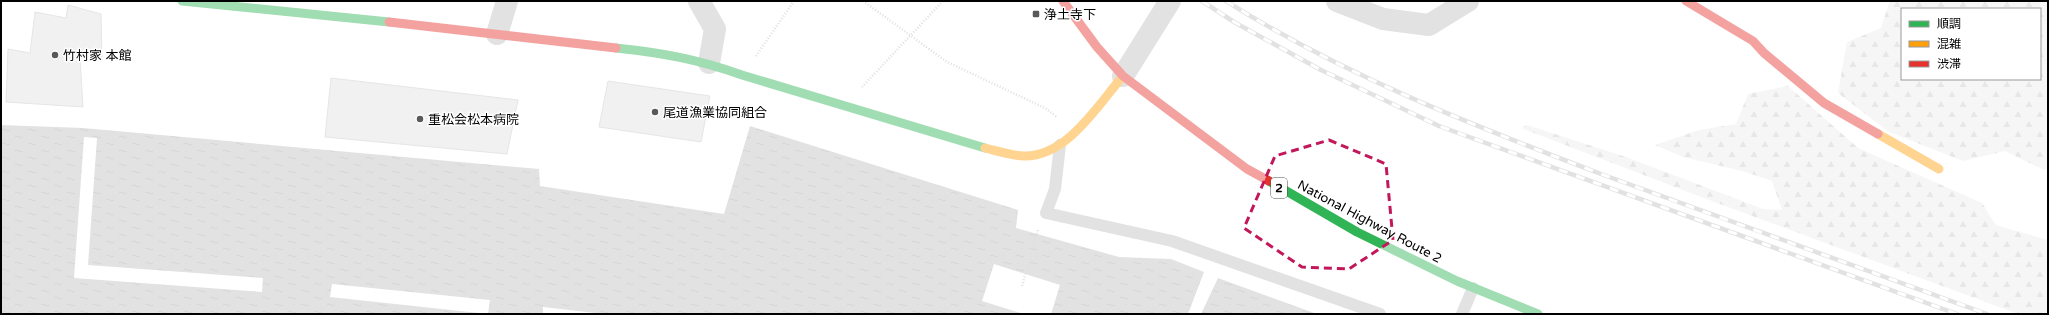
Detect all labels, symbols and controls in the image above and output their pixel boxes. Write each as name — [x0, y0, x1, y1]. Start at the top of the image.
place label: 浄土寺下 — [1044, 7, 1096, 23]
legend — [1901, 8, 2041, 80]
marker: 浄土寺下 — [1031, 9, 1041, 19]
text: 順調 — [1937, 17, 1961, 31]
text: 混雑 — [1937, 37, 1961, 51]
place label: 竹村家 本館 — [63, 48, 131, 64]
marker: 竹村家 本館 — [50, 50, 60, 60]
text: 渋滞 — [1937, 57, 1961, 71]
place label: 尾道漁業協同組合 — [663, 105, 767, 121]
marker: 尾道漁業協同組合 — [650, 107, 660, 117]
place label: 重松会松本病院 — [428, 112, 519, 128]
marker: 重松会松本病院 — [415, 114, 425, 124]
street label: National Highway Route 2 — [1295, 177, 1444, 267]
road number: 2 — [1271, 178, 1287, 198]

